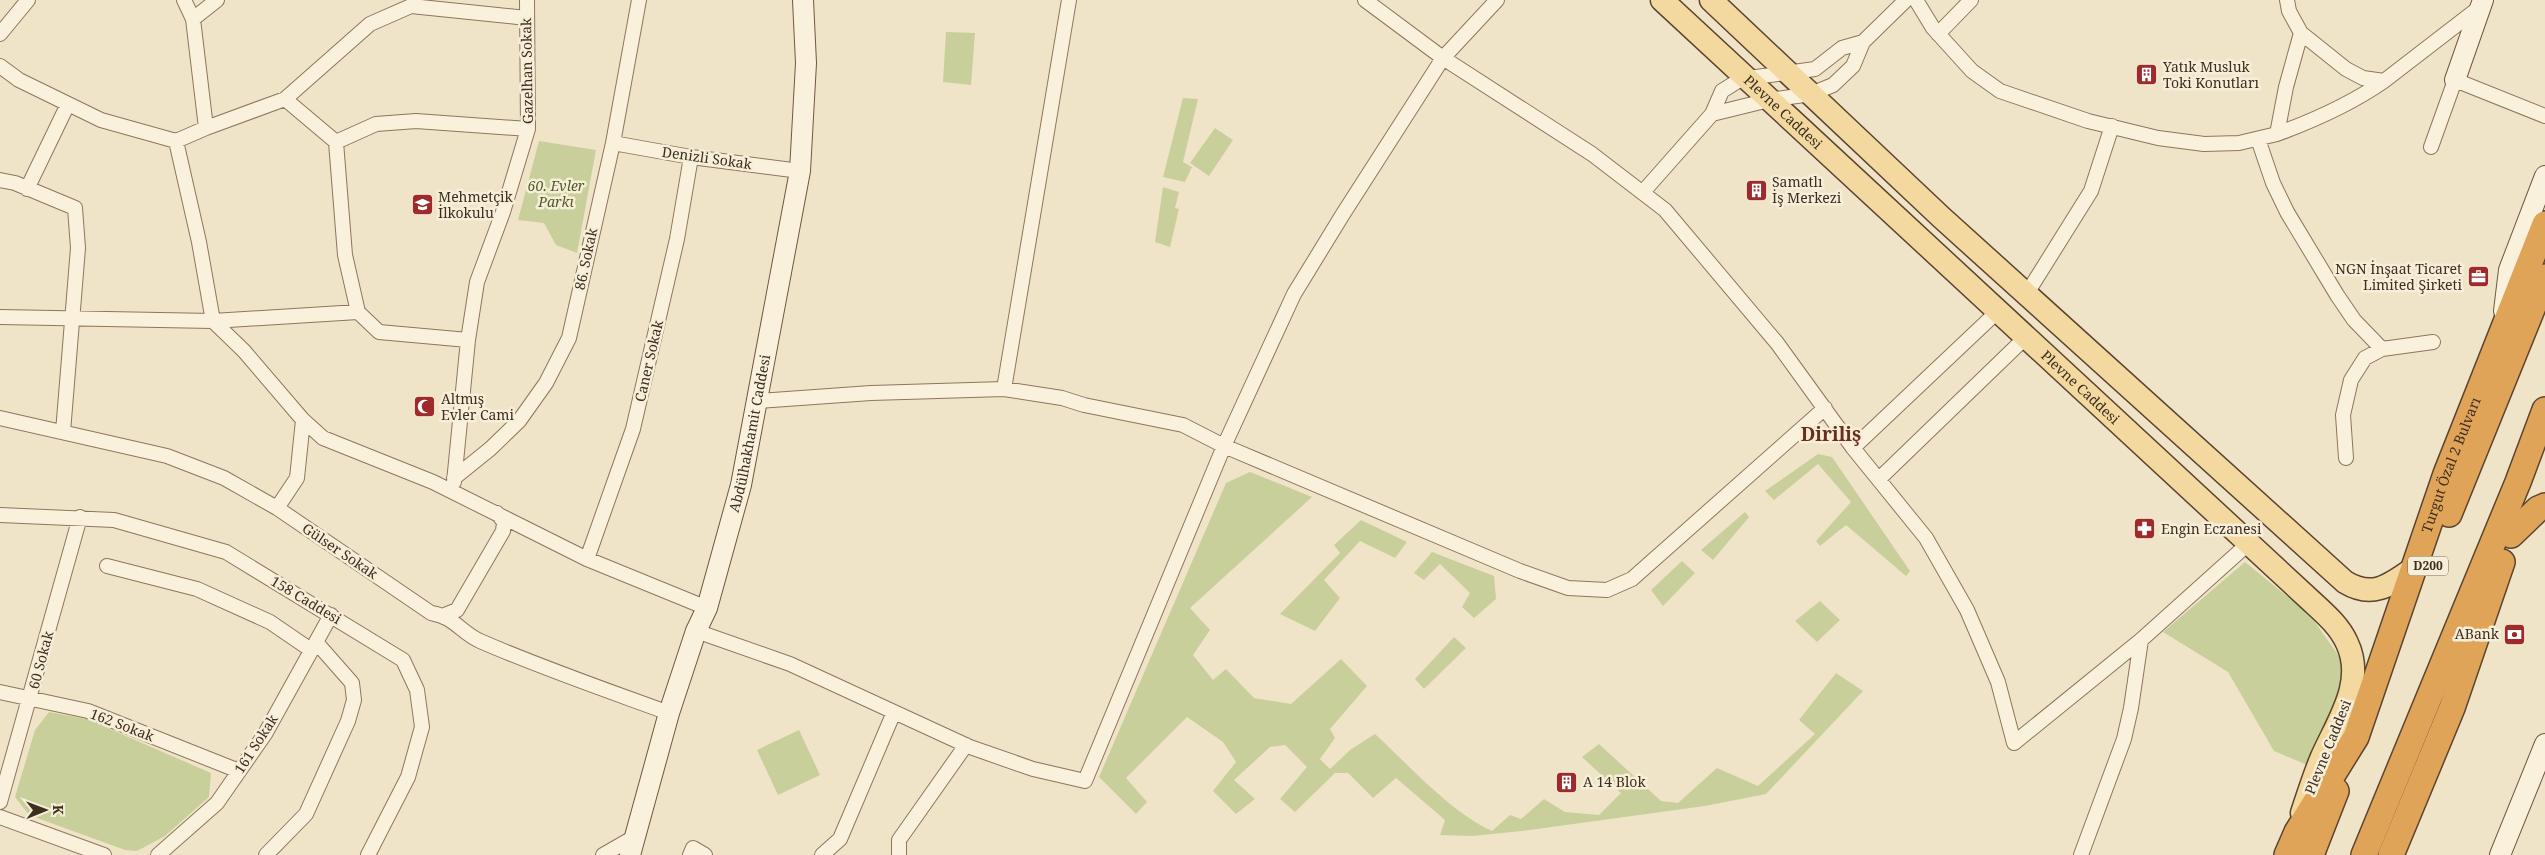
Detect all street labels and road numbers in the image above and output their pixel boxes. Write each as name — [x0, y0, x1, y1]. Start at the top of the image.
street label: Gazelhan Sokak — [516, 17, 537, 124]
street label: Plevne Caddesi — [1740, 71, 1827, 153]
street label: Denizli Sokak — [661, 142, 754, 173]
street label: 86. Sokak — [570, 225, 601, 292]
street label: Caner Sokak — [630, 317, 667, 404]
street label: Plevne Caddesi — [2037, 346, 2124, 428]
street label: Abdülhakhamit Caddesi — [724, 352, 774, 514]
street label: Turgut Özal 2 Bulvarı — [2417, 394, 2485, 535]
street label: Gülser Sokak — [299, 518, 382, 583]
road number: D200 — [2408, 556, 2448, 576]
street label: 158 Caddesi — [267, 571, 345, 628]
street label: 60 Sokak — [24, 628, 58, 691]
street label: Plevne Caddesi — [2300, 696, 2355, 797]
street label: 162 Sokak — [87, 704, 158, 746]
street label: 161 Sokak — [229, 710, 282, 777]

